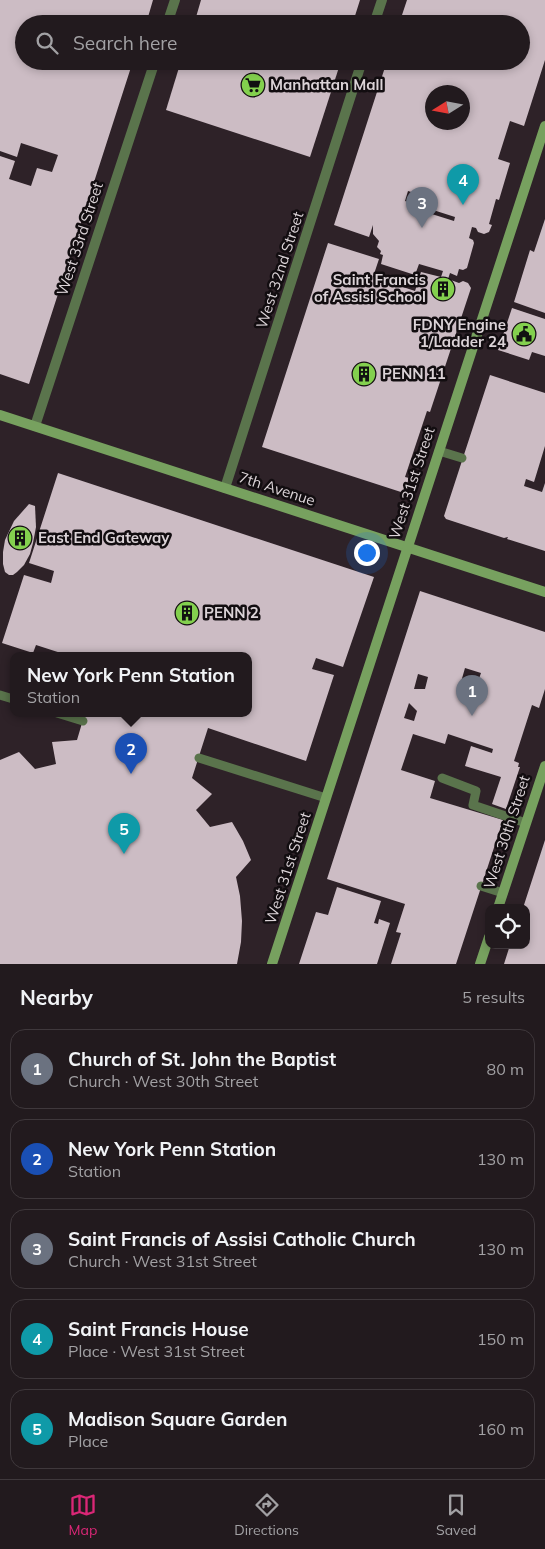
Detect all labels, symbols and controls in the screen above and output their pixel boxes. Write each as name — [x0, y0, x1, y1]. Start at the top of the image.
search box — [15, 15, 530, 70]
icon: search — [33, 29, 61, 57]
text: Search here — [73, 31, 177, 55]
supermarket icon: Manhattan Mall — [240, 72, 266, 98]
place label: Manhattan Mall — [270, 75, 383, 94]
north arrow — [425, 85, 470, 130]
pin: 4 — [447, 164, 479, 205]
street label: West 33rd Street — [52, 180, 107, 298]
pin: 3 — [406, 187, 438, 228]
street label: West 32nd Street — [252, 209, 307, 331]
place label: Saint Francis of Assisi School — [314, 270, 426, 306]
building icon: Saint Francis of Assisi School — [430, 276, 456, 302]
place label: FDNY Engine 1/Ladder 24 — [413, 315, 506, 351]
public building icon: FDNY Engine 1/Ladder 24 — [511, 321, 537, 347]
building icon: PENN 11 — [351, 361, 377, 387]
place label: PENN 11 — [382, 364, 446, 383]
street label: West 31st Street — [384, 425, 439, 541]
street label: 7th Avenue — [237, 467, 318, 510]
building icon: East End Gateway — [7, 525, 33, 551]
place label: East End Gateway — [38, 528, 170, 547]
your location — [354, 540, 380, 566]
building icon: PENN 2 — [174, 600, 200, 626]
place label: PENN 2 — [204, 603, 259, 622]
popup — [10, 652, 252, 717]
text: New York Penn Station — [27, 663, 235, 687]
pin: 1 — [456, 675, 488, 716]
text: Station — [27, 687, 80, 707]
pin: 2 — [115, 733, 147, 774]
street label: West 30th Street — [479, 773, 534, 891]
street label: West 31st Street — [260, 810, 315, 926]
pin: 5 — [108, 813, 140, 854]
map controls — [485, 904, 530, 949]
button: locate — [485, 904, 530, 949]
text: Nearby — [20, 984, 93, 1010]
text: 5 results — [462, 987, 525, 1007]
text: Church of St. John the Baptist — [68, 1047, 336, 1071]
text: 1 — [32, 1059, 42, 1079]
text: 80 m — [487, 1059, 524, 1079]
text: Church · West 30th Street — [68, 1071, 258, 1091]
text: New York Penn Station — [68, 1137, 276, 1161]
text: 2 — [32, 1149, 42, 1169]
text: 130 m — [477, 1149, 524, 1169]
text: Station — [68, 1161, 121, 1181]
text: Saint Francis of Assisi Catholic Church — [68, 1227, 416, 1251]
text: 3 — [32, 1239, 42, 1259]
text: 130 m — [477, 1239, 524, 1259]
text: Church · West 31st Street — [68, 1251, 257, 1271]
text: Saint Francis House — [68, 1317, 249, 1341]
text: 4 — [32, 1329, 42, 1349]
text: 150 m — [477, 1329, 524, 1349]
text: Place · West 31st Street — [68, 1341, 245, 1361]
text: Madison Square Garden — [68, 1407, 287, 1431]
text: 5 — [32, 1419, 42, 1439]
text: 160 m — [477, 1419, 524, 1439]
text: Place — [68, 1431, 108, 1451]
tab: Map — [69, 1491, 97, 1539]
tab: Directions — [234, 1491, 299, 1539]
tab: Saved — [436, 1491, 476, 1539]

